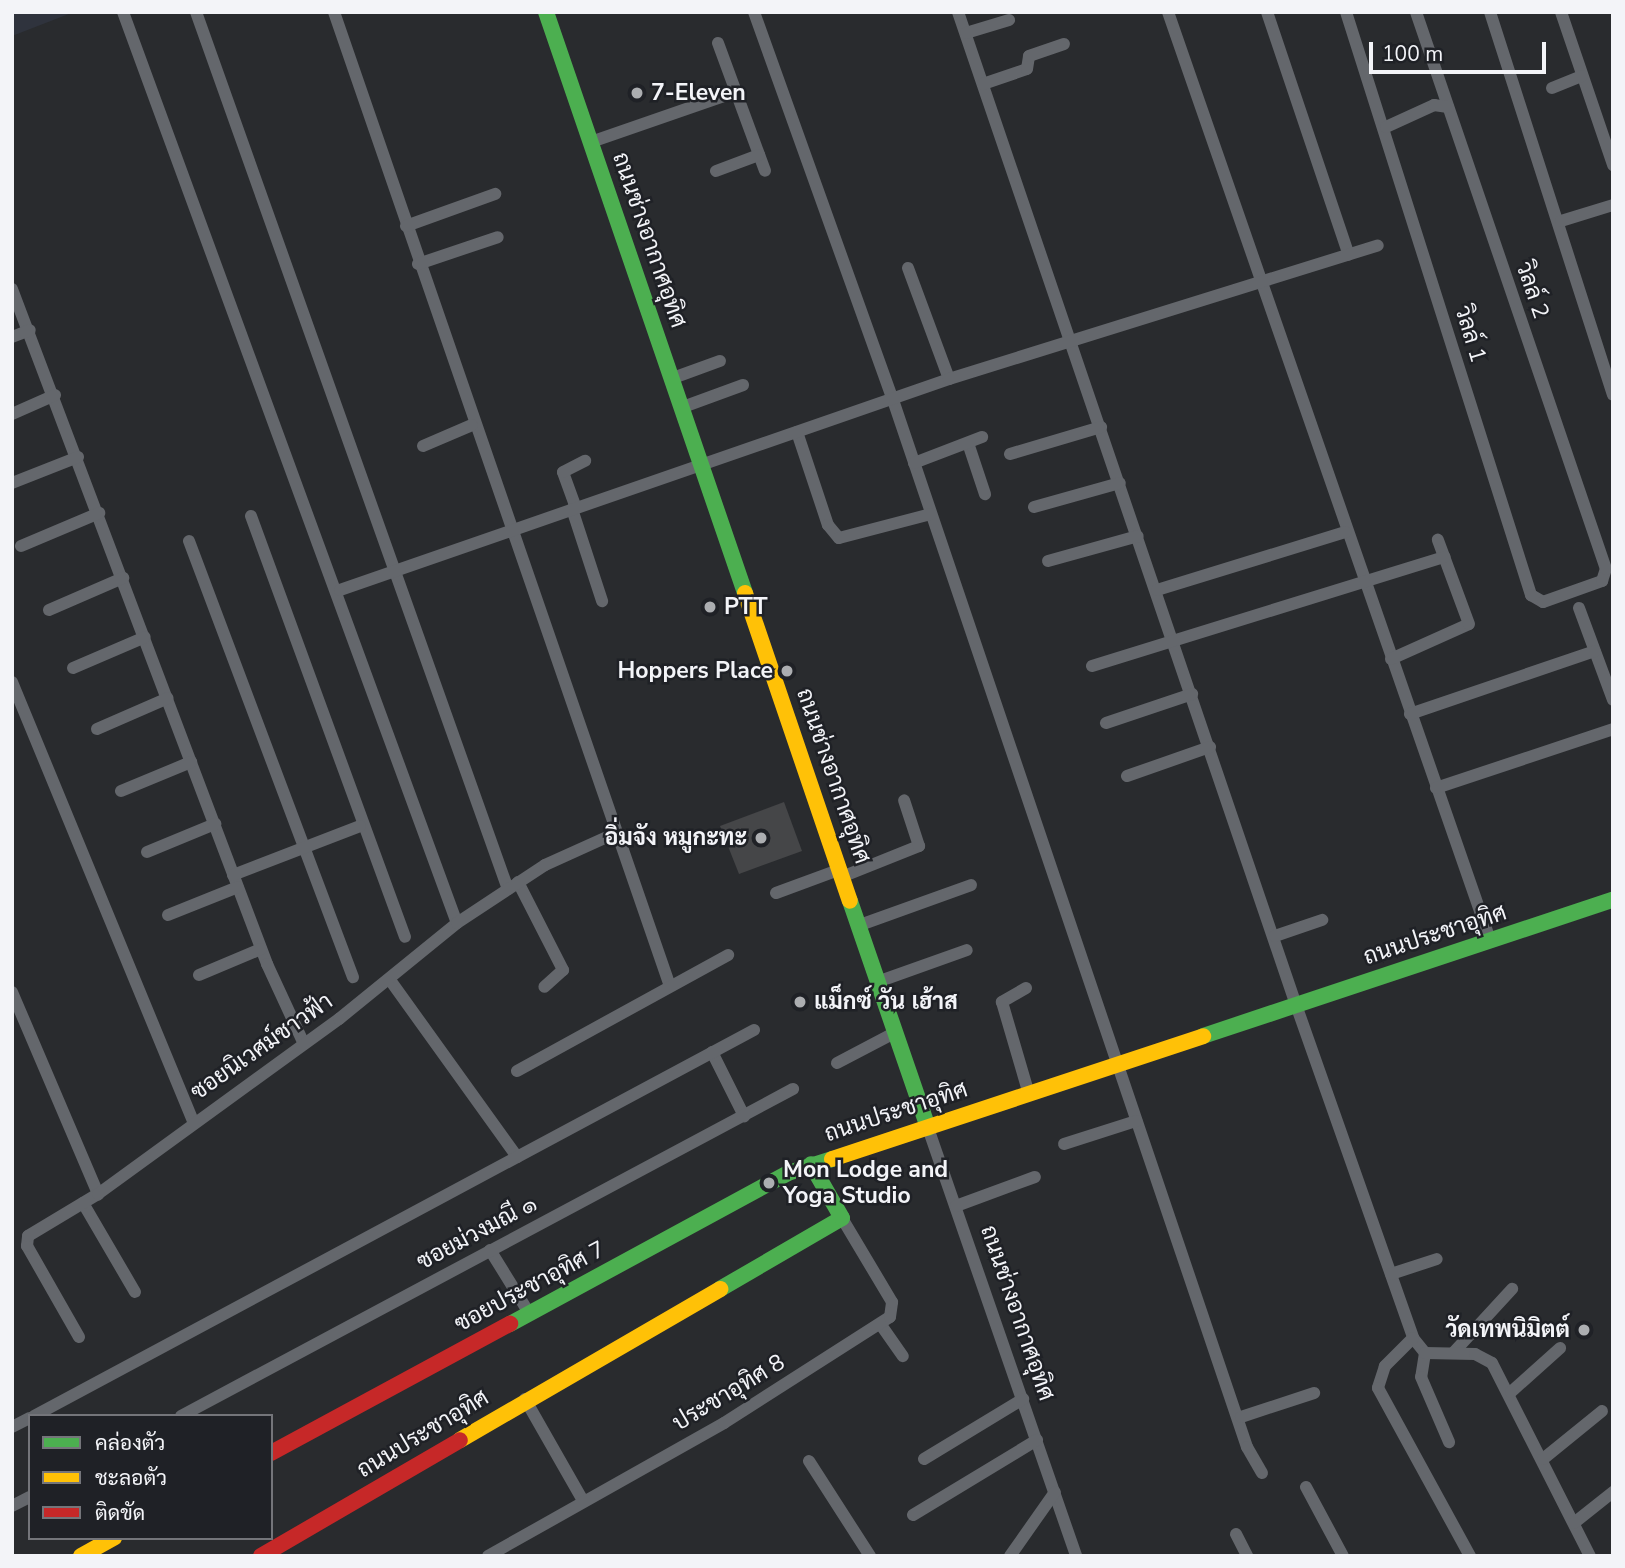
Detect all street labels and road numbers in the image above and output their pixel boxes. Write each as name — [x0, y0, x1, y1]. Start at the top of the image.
street label: ถนนช่างอากาศอุทิศ — [606, 149, 692, 331]
street label: วิลล์ 2 — [1509, 258, 1555, 322]
street label: วิลล์ 1 — [1448, 302, 1492, 366]
street label: ถนนช่างอากาศอุทิศ — [790, 685, 876, 867]
street label: ถนนประชาอุทิศ — [1360, 899, 1510, 971]
street label: ซอยนิเวศม์ชาวฟ้า — [186, 988, 338, 1106]
street label: ถนนประชาอุทิศ — [821, 1076, 971, 1148]
street label: ซอยม่วงมณี ๑ — [412, 1190, 542, 1276]
street label: ถนนช่างอากาศอุทิศ — [974, 1222, 1060, 1404]
street label: ซอยประชาอุทิศ 7 — [450, 1236, 610, 1338]
street label: ประชาอุทิศ 8 — [668, 1349, 790, 1437]
street label: ถนนประชาอุทิศ — [352, 1384, 494, 1484]

